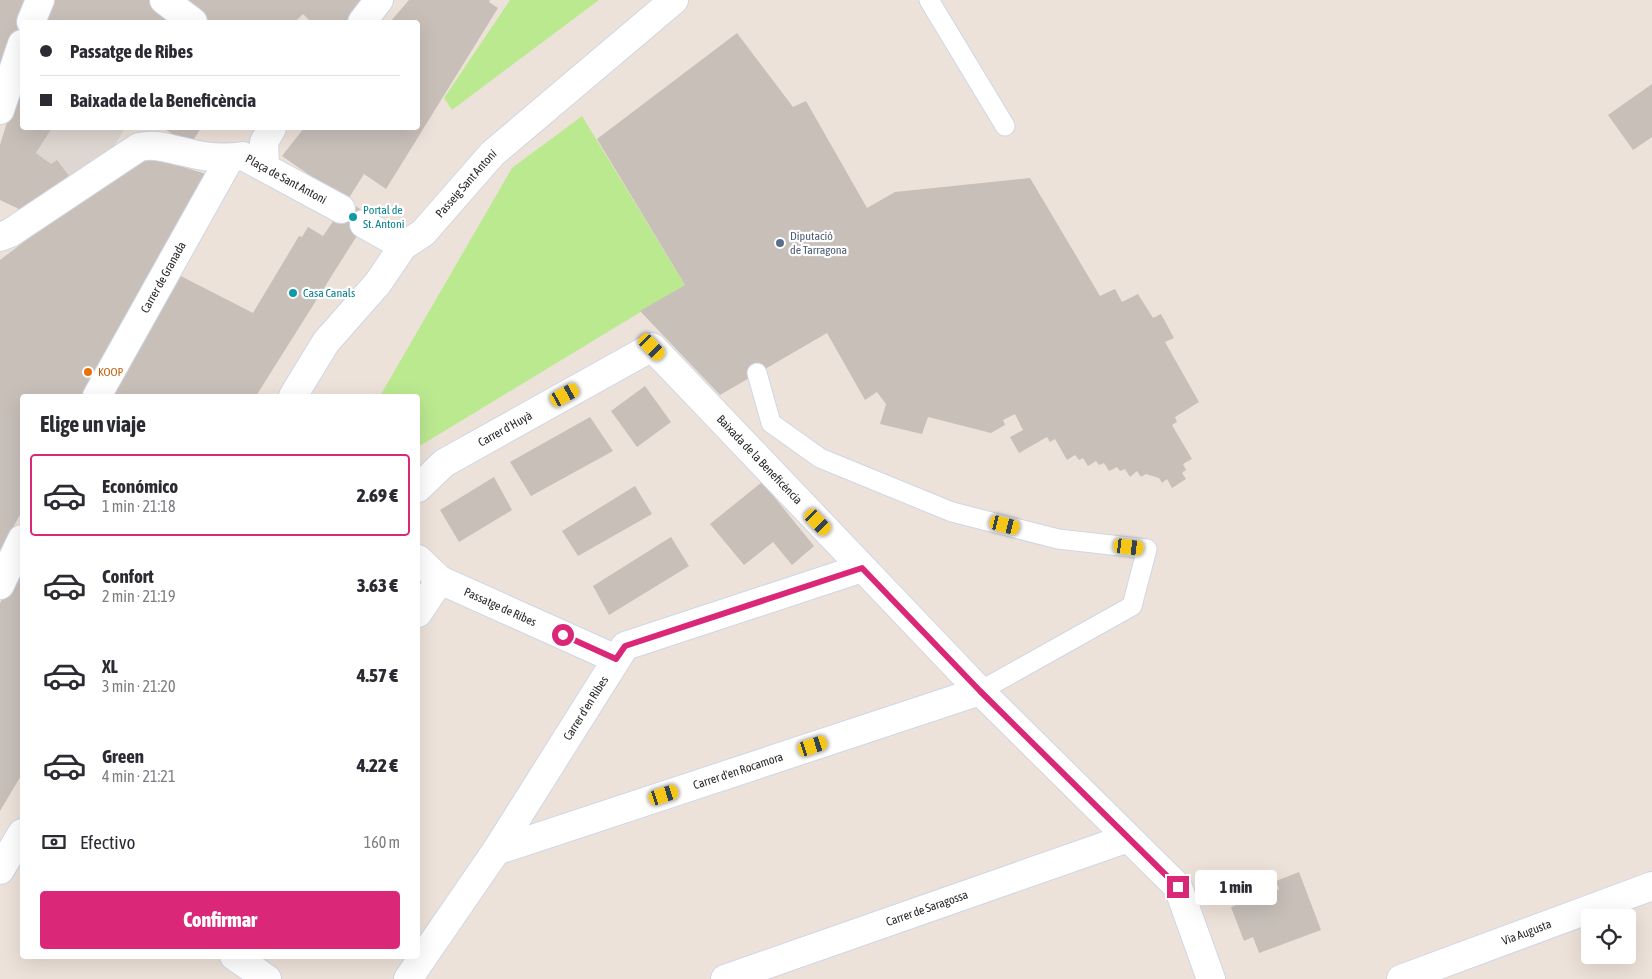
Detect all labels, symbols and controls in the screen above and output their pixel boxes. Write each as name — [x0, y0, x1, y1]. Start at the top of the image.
text: Passatge de Ribes — [70, 40, 193, 62]
text: Baixada de la Beneficència — [70, 89, 256, 111]
street label: Passeig Sant Antoni — [433, 146, 499, 220]
street label: Plaça de Sant Antoni — [243, 152, 329, 207]
place label: Portal de St. Antoni — [363, 203, 405, 231]
marker: Portal de St. Antoni — [347, 211, 359, 223]
place label: Diputació de Tarragona — [790, 229, 847, 257]
marker: Diputació de Tarragona — [774, 237, 786, 249]
street label: Carrer de Granada — [138, 239, 189, 315]
place label: Casa Canals — [303, 286, 355, 300]
marker: Casa Canals — [287, 287, 299, 299]
car — [636, 331, 667, 363]
place label: KOOP — [98, 365, 124, 379]
marker: KOOP — [82, 366, 94, 378]
car — [548, 381, 581, 409]
street label: Carrer d'Huyà — [476, 408, 535, 450]
text: Elige un viaje — [40, 411, 146, 437]
street label: Baixada de la Beneficència — [714, 412, 805, 507]
icon: car — [42, 473, 87, 518]
text: Económico — [102, 475, 178, 497]
text: 2.69 € — [357, 484, 398, 506]
text: 1 min · 21:18 — [102, 497, 175, 515]
car — [802, 506, 833, 538]
car — [988, 514, 1021, 536]
car — [1113, 538, 1144, 556]
icon: car — [42, 563, 87, 608]
text: Confort — [102, 565, 154, 587]
text: 3.63 € — [357, 574, 398, 596]
street label: Passatge de Ribes — [462, 585, 539, 629]
text: 2 min · 21:19 — [102, 587, 175, 605]
route start — [552, 624, 574, 646]
icon: car — [42, 653, 87, 698]
text: XL — [102, 655, 118, 677]
text: 4.57 € — [357, 664, 398, 686]
street label: Carrer d'en Ribes — [560, 674, 611, 743]
text: 3 min · 21:20 — [102, 677, 175, 695]
car — [796, 734, 829, 758]
icon: car — [42, 743, 87, 788]
text: Green — [102, 745, 144, 767]
street label: Carrer d'en Rocamora — [691, 750, 785, 792]
text: 4.22 € — [357, 754, 398, 776]
text: 4 min · 21:21 — [102, 767, 175, 785]
car — [647, 783, 680, 807]
icon: cash — [40, 828, 68, 856]
text: Efectivo — [80, 831, 135, 853]
text: 160 m — [364, 833, 400, 851]
callout: 1 min — [1196, 870, 1278, 904]
route end — [1167, 876, 1189, 898]
text: 1 min — [1220, 878, 1252, 896]
street label: Carrer de Saragossa — [884, 888, 970, 929]
button: Confirmar — [40, 891, 400, 949]
map controls — [1581, 909, 1636, 964]
button: locate — [1581, 909, 1636, 964]
street label: Via Augusta — [1500, 917, 1553, 948]

